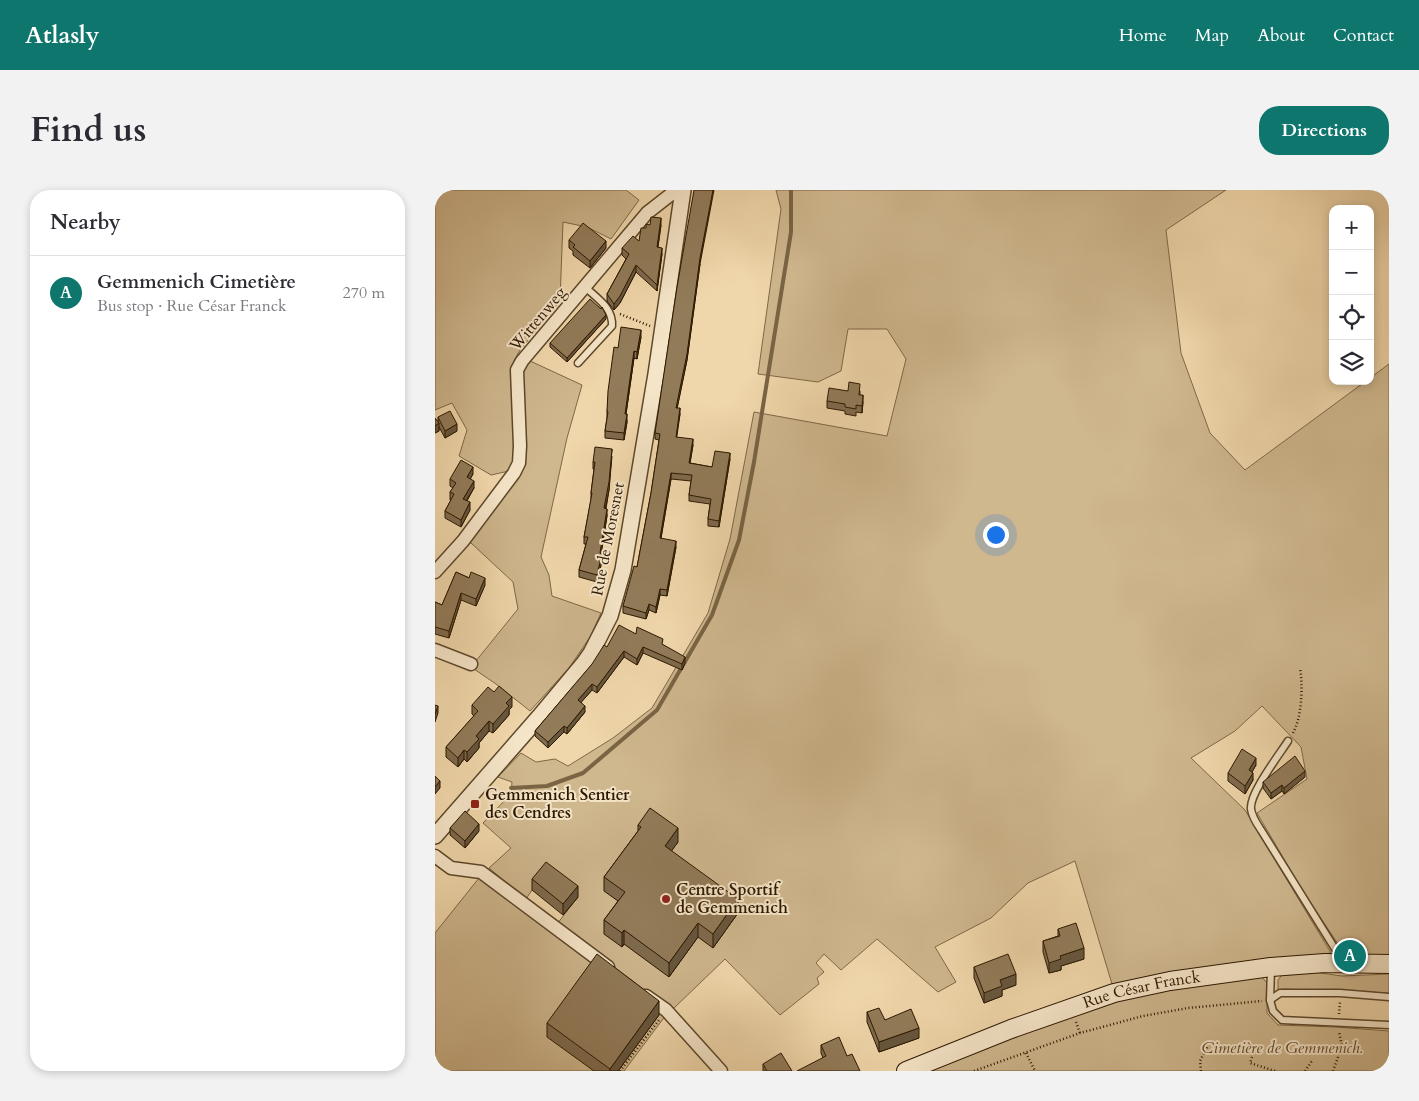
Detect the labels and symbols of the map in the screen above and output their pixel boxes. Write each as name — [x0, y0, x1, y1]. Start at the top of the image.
street label: Wittenweg — [504, 282, 571, 357]
street label: Rue de Moresnet — [586, 480, 630, 598]
your location — [983, 522, 1009, 548]
place label: Gemmenich Sentier des Cendres — [485, 784, 630, 824]
marker: Gemmenich Sentier des Cendres — [469, 798, 481, 810]
place label: Centre Sportif de Gemmenich — [676, 879, 788, 919]
marker: Centre Sportif de Gemmenich — [660, 893, 672, 905]
pin: A — [1334, 937, 1366, 975]
street label: Rue César Franck — [1080, 966, 1202, 1014]
park label: Cimetière de Gemmenich. — [1202, 1037, 1363, 1059]

